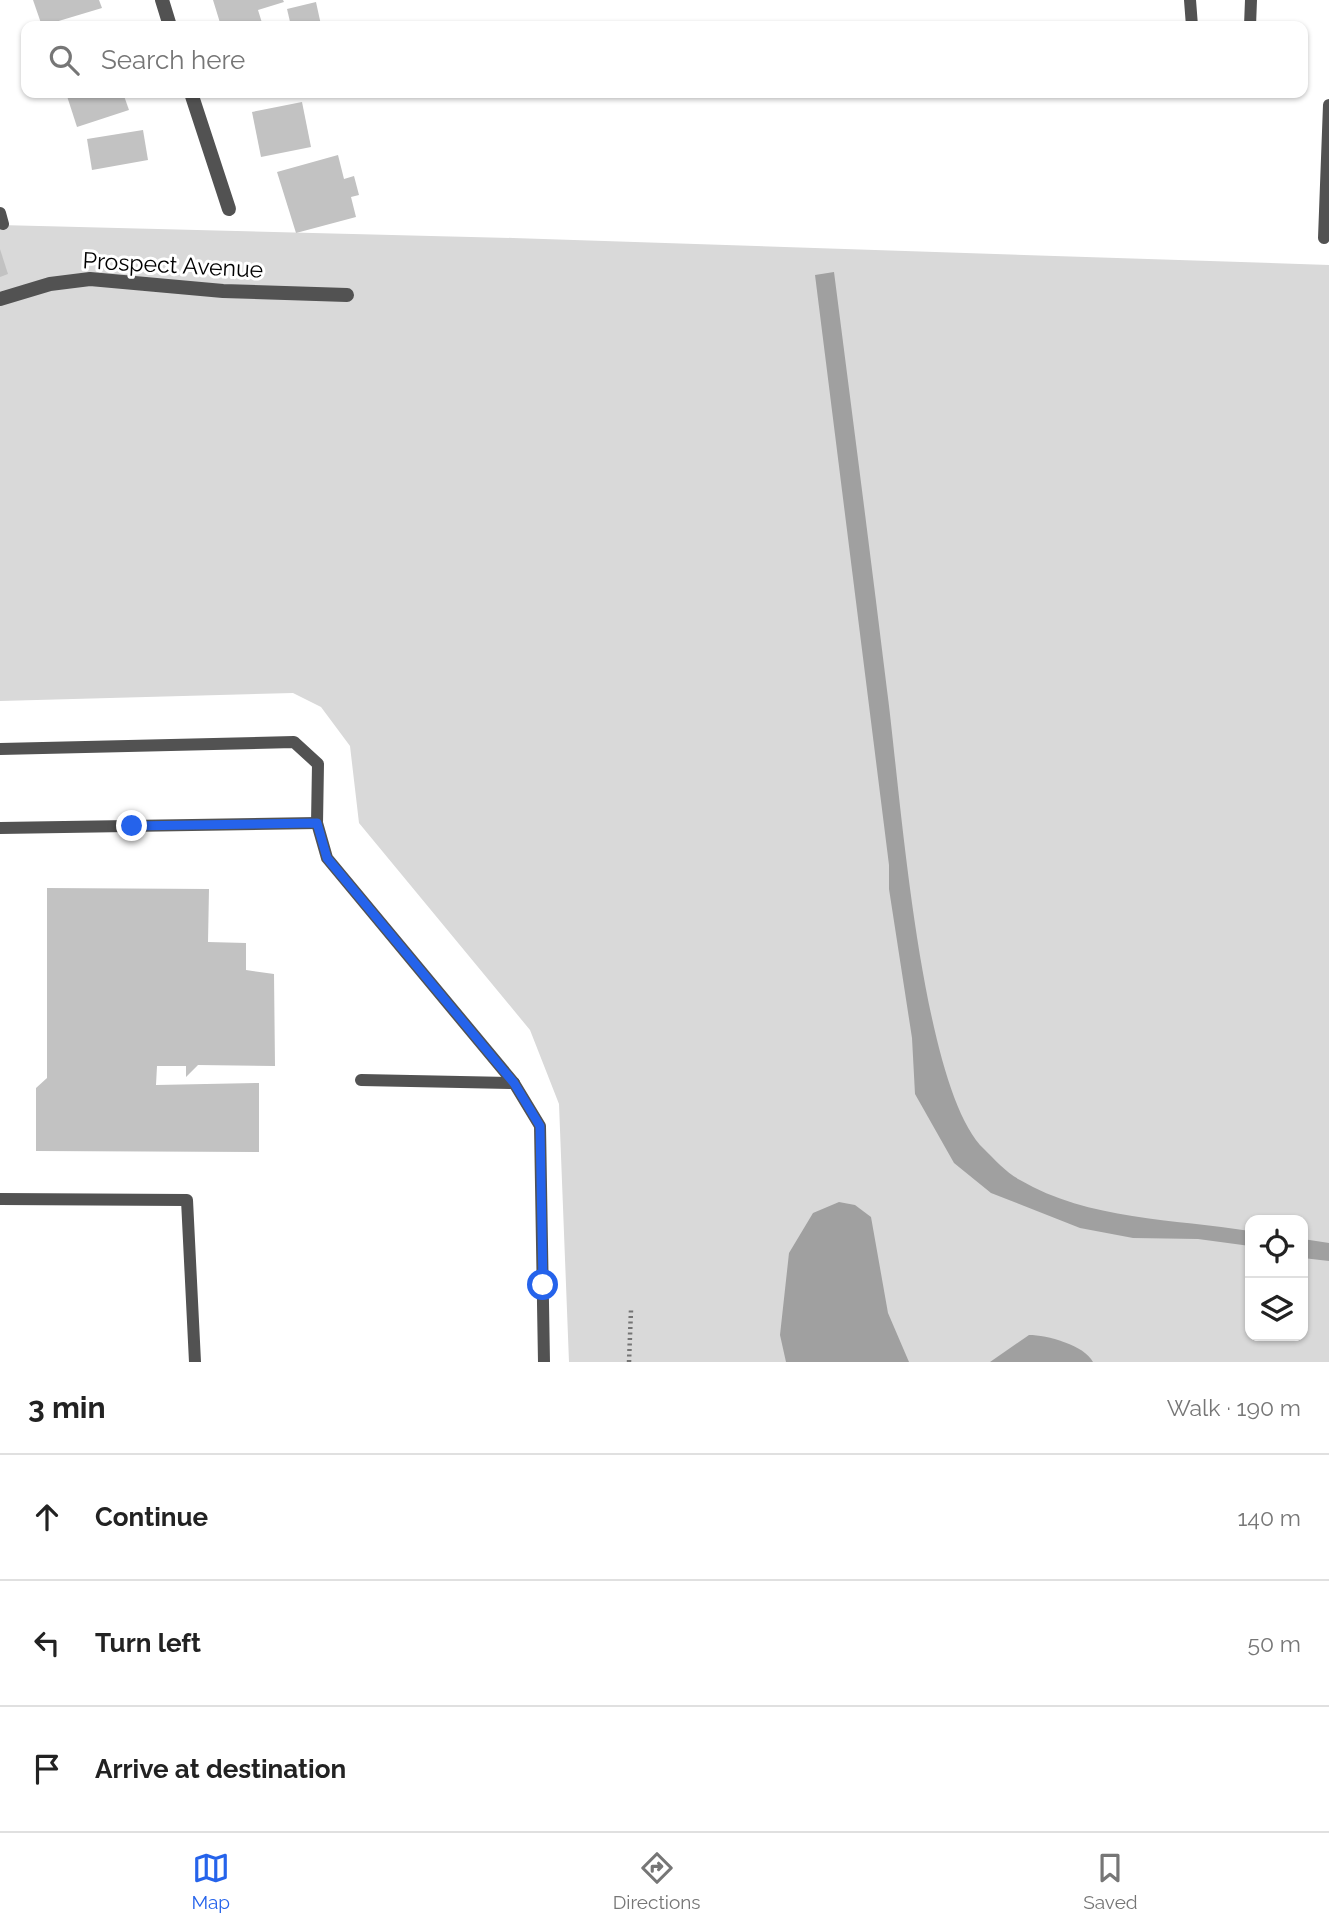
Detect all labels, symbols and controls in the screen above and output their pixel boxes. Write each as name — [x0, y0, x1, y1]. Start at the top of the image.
search box — [21, 21, 1308, 98]
icon: search — [45, 41, 83, 79]
text: Search here — [101, 45, 245, 75]
street label: Prospect Avenue — [82, 246, 264, 283]
route end — [116, 810, 147, 841]
map controls — [1245, 1215, 1308, 1341]
button: locate — [1245, 1215, 1308, 1278]
route start — [527, 1269, 558, 1300]
button: layers — [1245, 1278, 1308, 1341]
text: 3 min — [28, 1390, 106, 1425]
text: Walk · 190 m — [1167, 1394, 1301, 1421]
icon: ahead — [28, 1498, 66, 1536]
text: Continue — [95, 1502, 208, 1532]
text: 140 m — [1238, 1504, 1301, 1531]
icon: left — [28, 1624, 66, 1662]
text: Turn left — [95, 1628, 201, 1658]
text: 50 m — [1247, 1630, 1301, 1657]
icon: arrive — [28, 1750, 66, 1788]
text: Arrive at destination — [95, 1754, 346, 1784]
tab: Map — [191, 1849, 230, 1913]
tab: Directions — [613, 1849, 701, 1913]
tab: Saved — [1083, 1849, 1138, 1913]

